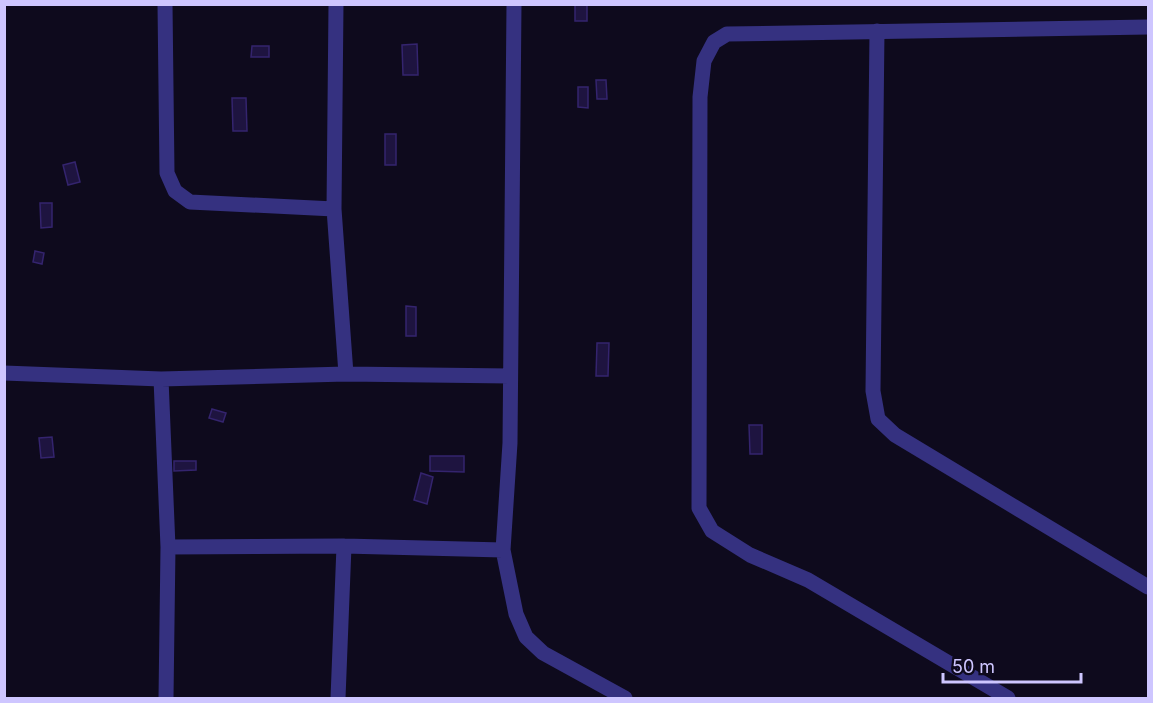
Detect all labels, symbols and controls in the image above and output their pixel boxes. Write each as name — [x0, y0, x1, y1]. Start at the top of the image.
scale bar — [943, 646, 1081, 684]
text: 50 m — [952, 656, 995, 677]

